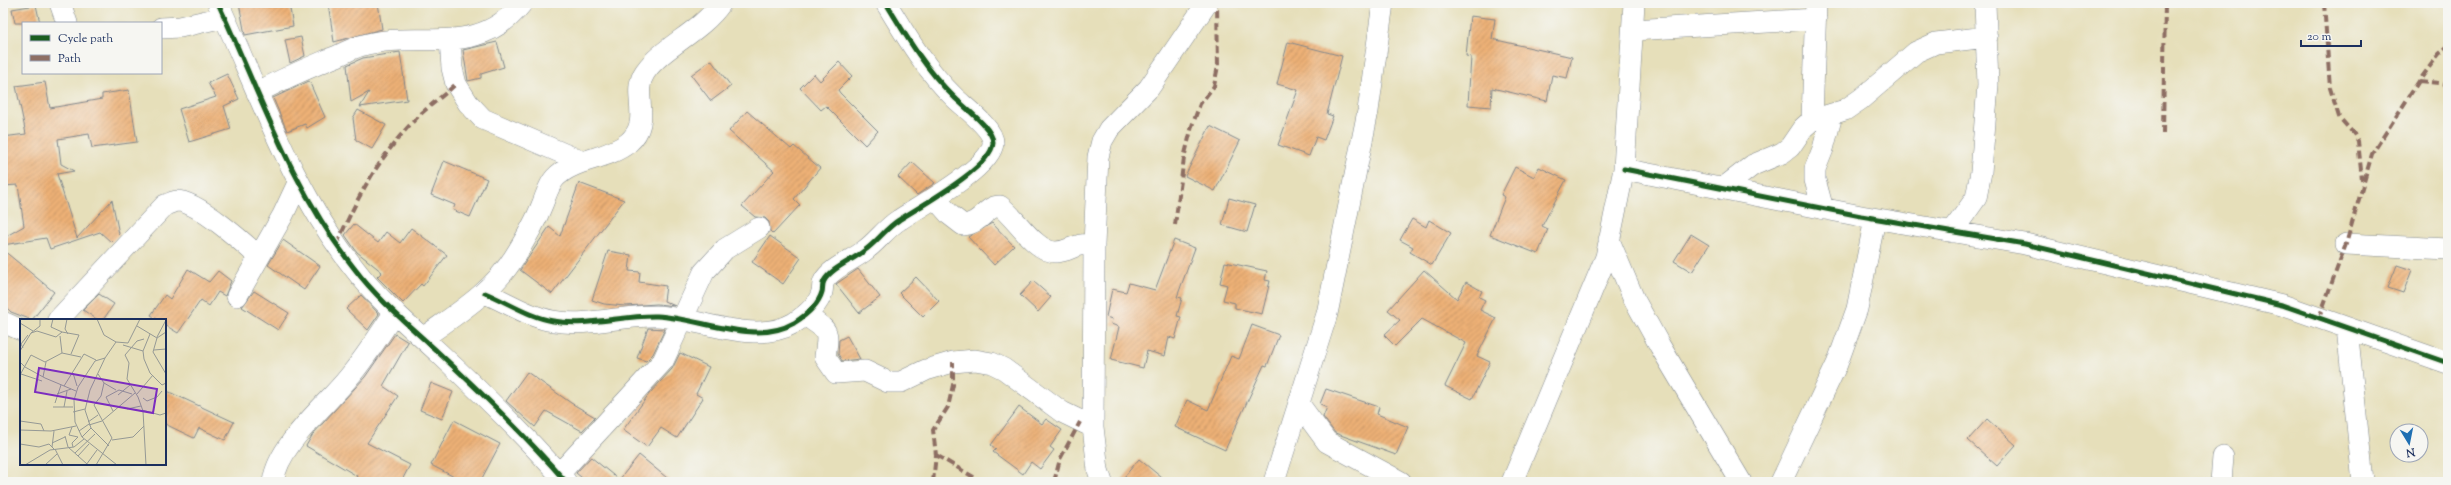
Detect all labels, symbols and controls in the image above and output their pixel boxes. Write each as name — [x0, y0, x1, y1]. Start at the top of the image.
legend — [22, 22, 162, 74]
scale bar — [2301, 22, 2361, 48]
text: 20 m — [2307, 28, 2332, 46]
text: Cycle path — [58, 30, 113, 48]
text: Path — [58, 50, 81, 68]
inset map — [20, 319, 166, 465]
north arrow — [2389, 423, 2429, 463]
text: N — [2405, 443, 2417, 461]

